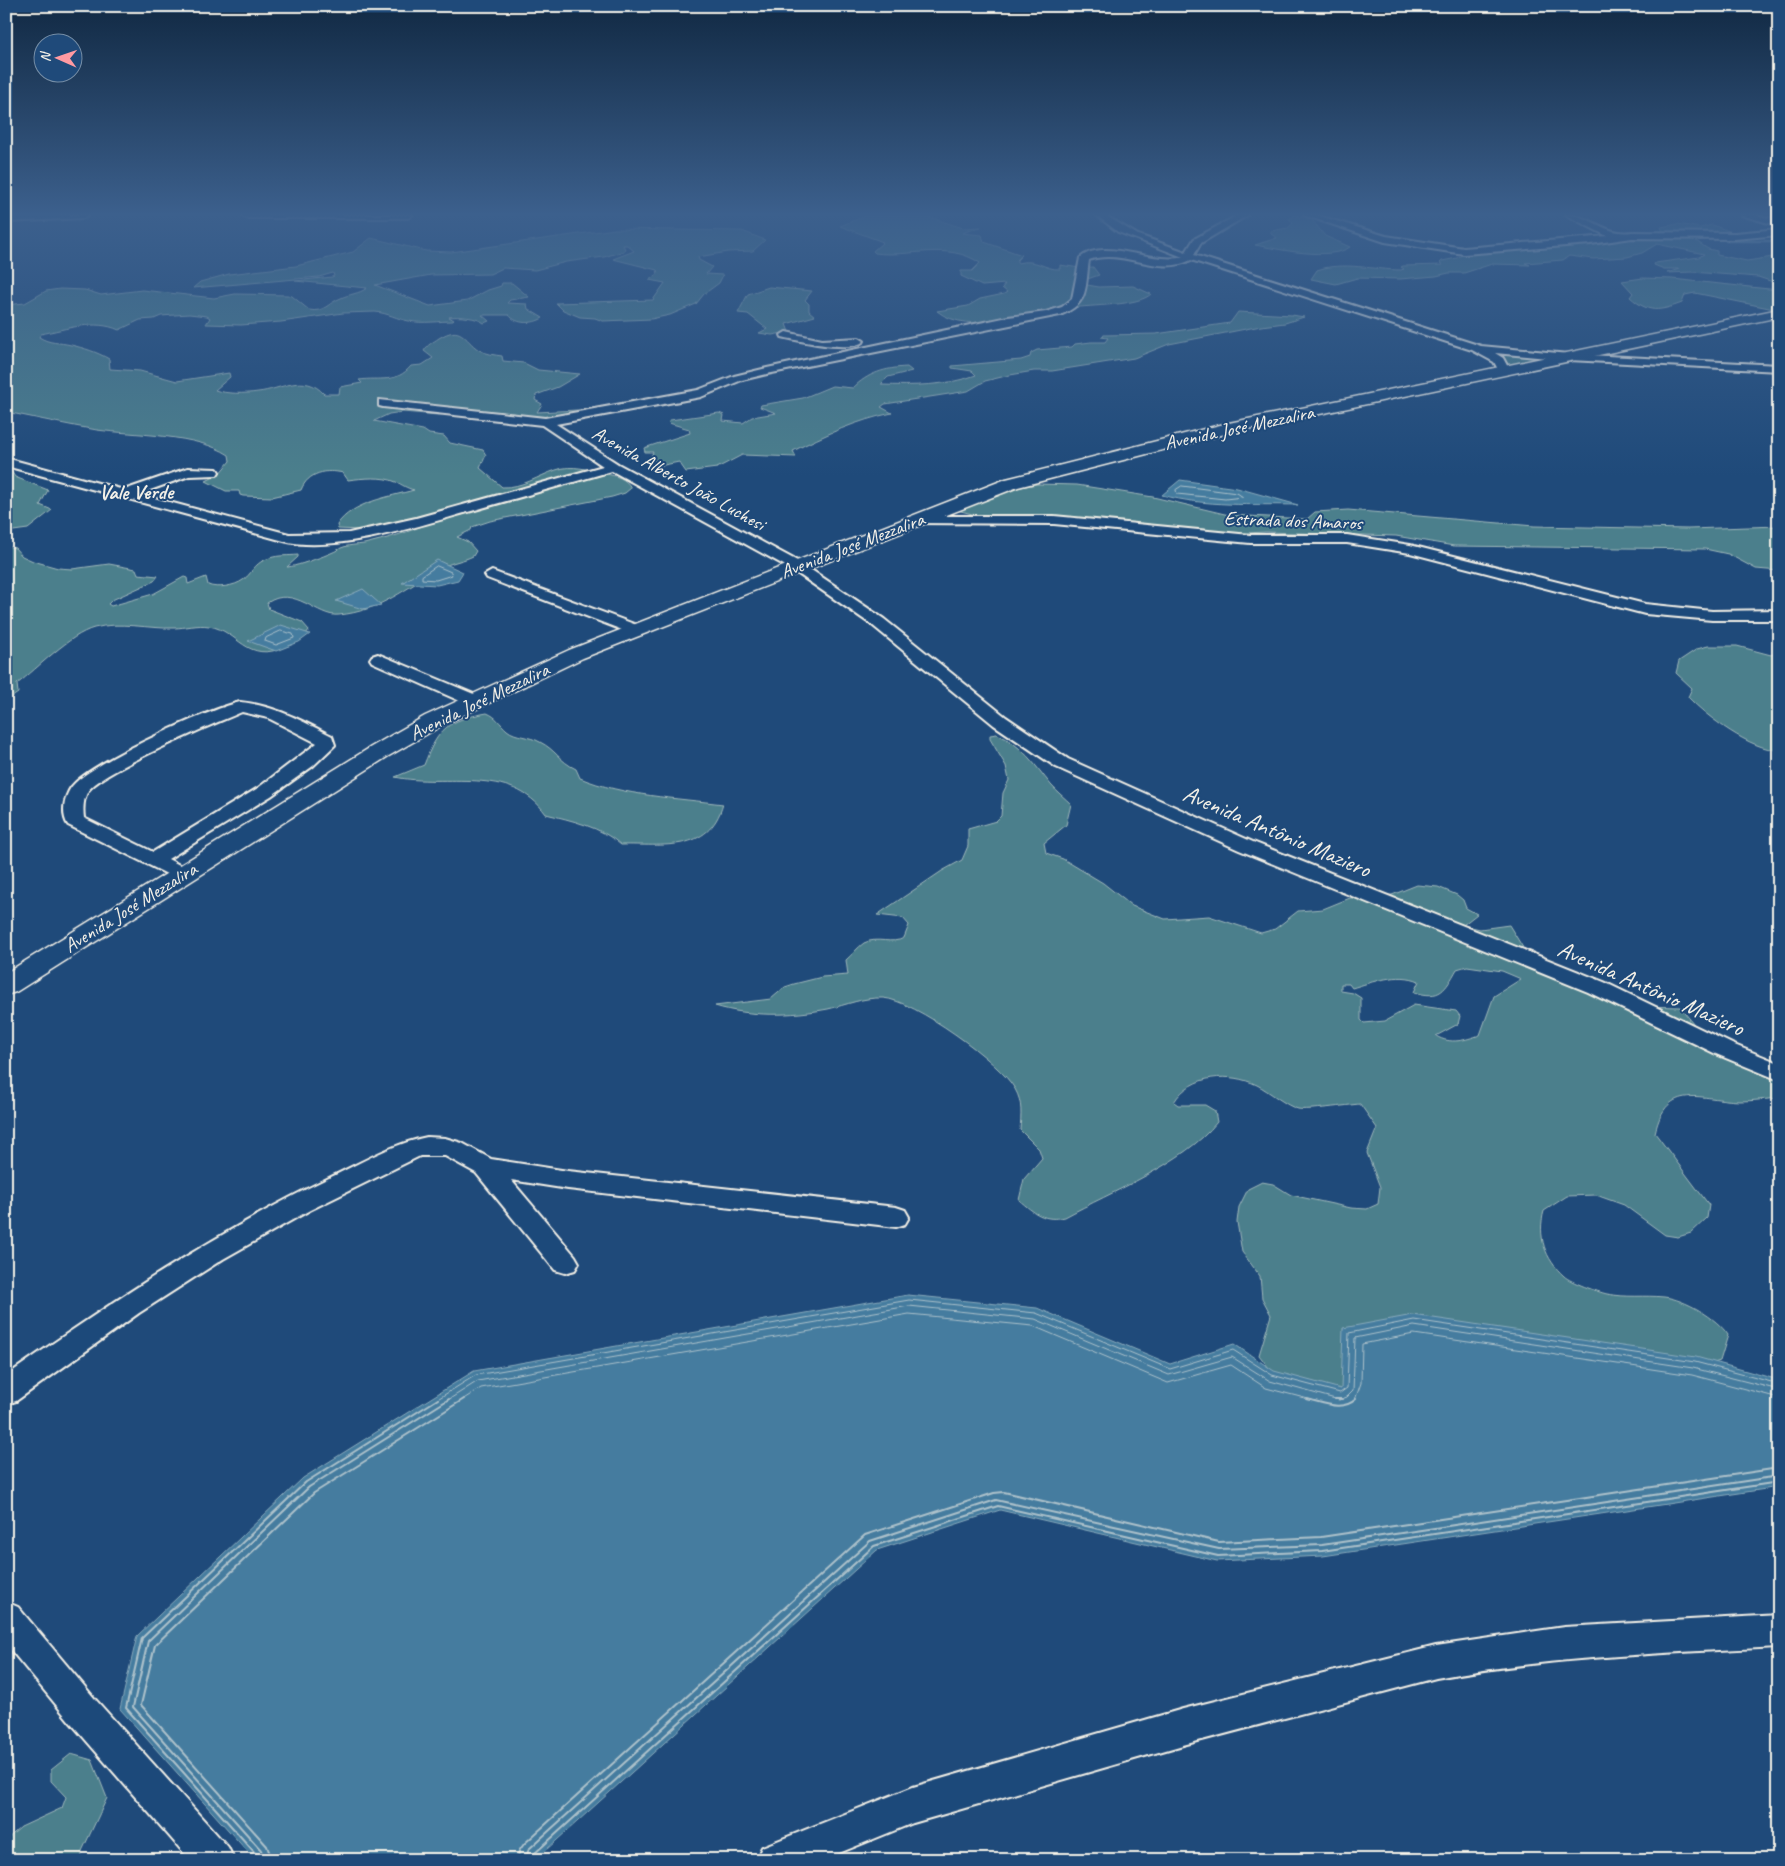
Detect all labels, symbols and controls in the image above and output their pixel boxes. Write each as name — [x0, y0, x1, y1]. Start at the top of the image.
north arrow — [32, 32, 82, 82]
text: N — [37, 51, 54, 62]
street label: Avenida José Mezzalira — [1162, 399, 1317, 456]
street label: Avenida Alberto João Luchesi — [588, 420, 772, 537]
district label: Vale Verde — [99, 479, 175, 505]
street label: Avenida José Mezzalira — [777, 506, 929, 584]
street label: Estrada dos Amaros — [1223, 506, 1365, 535]
street label: Avenida José Mezzalira — [405, 656, 554, 746]
street label: Avenida Antônio Maziero — [1179, 778, 1377, 885]
street label: Avenida José Mezzalira — [59, 856, 203, 958]
street label: Avenida Antônio Maziero — [1553, 933, 1750, 1043]

